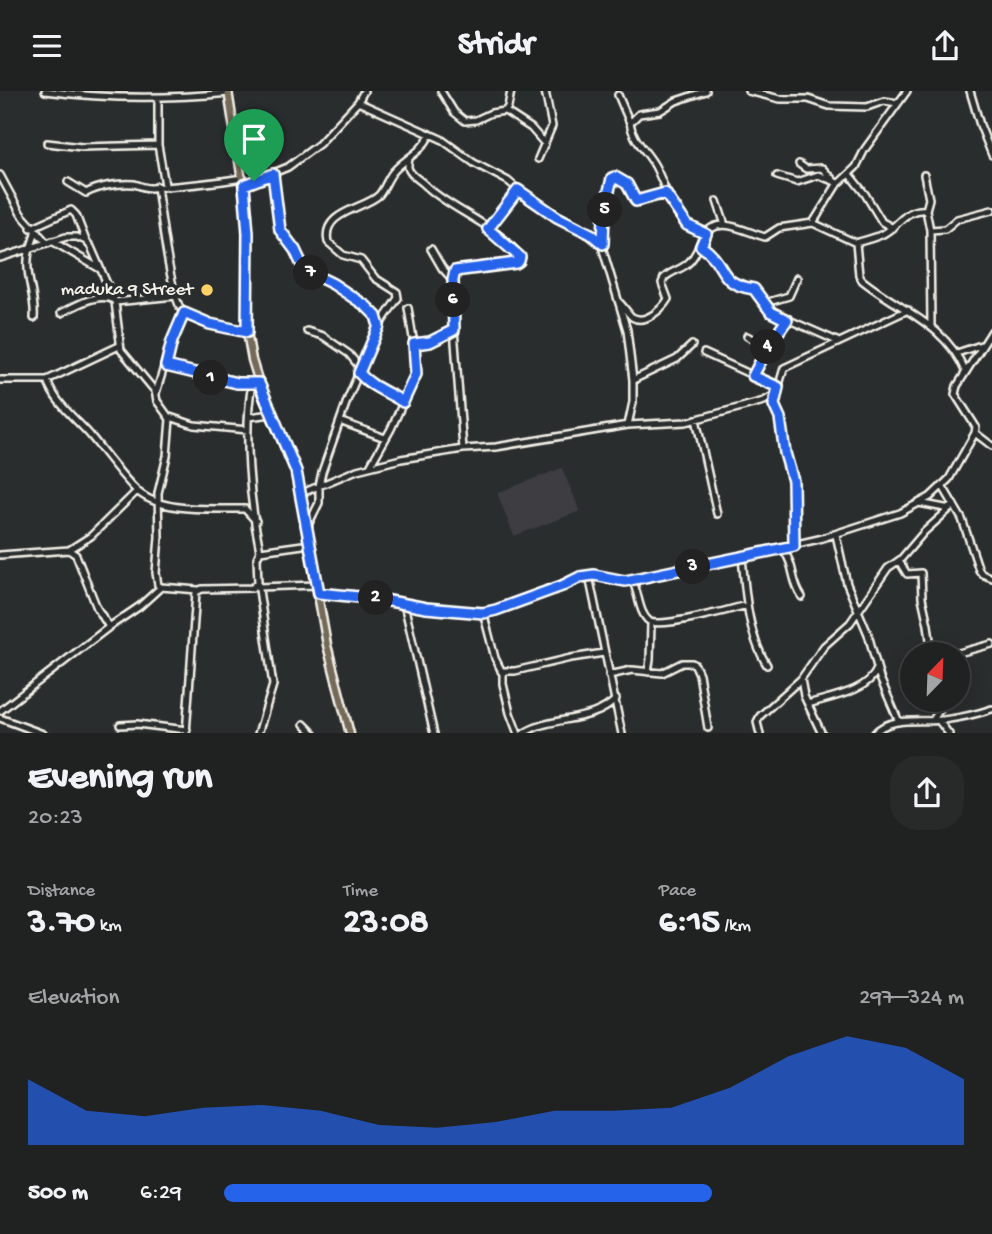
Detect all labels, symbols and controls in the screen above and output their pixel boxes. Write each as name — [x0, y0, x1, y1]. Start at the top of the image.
icon: menu — [28, 27, 66, 65]
text: Stridr — [458, 27, 534, 65]
icon: share — [926, 27, 964, 65]
pin — [224, 109, 284, 181]
icon: arrive — [235, 120, 273, 158]
pin: 5 — [588, 193, 622, 227]
text: 5 — [600, 198, 610, 221]
pin: 7 — [294, 255, 328, 291]
text: 7 — [306, 261, 315, 284]
place label: maduka 9 Street — [61, 279, 195, 302]
marker: maduka 9 Street — [199, 282, 215, 298]
pin: 6 — [435, 283, 470, 318]
text: 6 — [448, 288, 457, 311]
pin: 4 — [750, 329, 786, 365]
text: 4 — [763, 335, 772, 358]
pin: 1 — [194, 361, 228, 395]
text: 1 — [207, 366, 214, 389]
pin: 3 — [676, 549, 710, 585]
text: 3 — [688, 555, 697, 578]
pin: 2 — [358, 581, 394, 615]
text: 2 — [371, 586, 380, 609]
north arrow — [900, 642, 970, 712]
map controls — [900, 642, 970, 712]
button: share — [890, 756, 964, 830]
text: Evening run — [28, 757, 212, 801]
text: 20:23 — [28, 805, 83, 832]
text: Distance — [28, 880, 95, 903]
text: Time — [343, 880, 378, 903]
text: Pace — [659, 880, 696, 903]
text: 3.70 — [28, 903, 95, 944]
text: 23:08 — [343, 903, 429, 944]
text: 6:15 — [659, 903, 720, 944]
text: km — [95, 915, 122, 938]
text: /km — [720, 915, 751, 938]
text: Elevation — [28, 985, 119, 1012]
text: 297–324 m — [859, 985, 964, 1012]
text: 500 m — [28, 1180, 88, 1207]
text: 6:29 — [140, 1180, 182, 1207]

